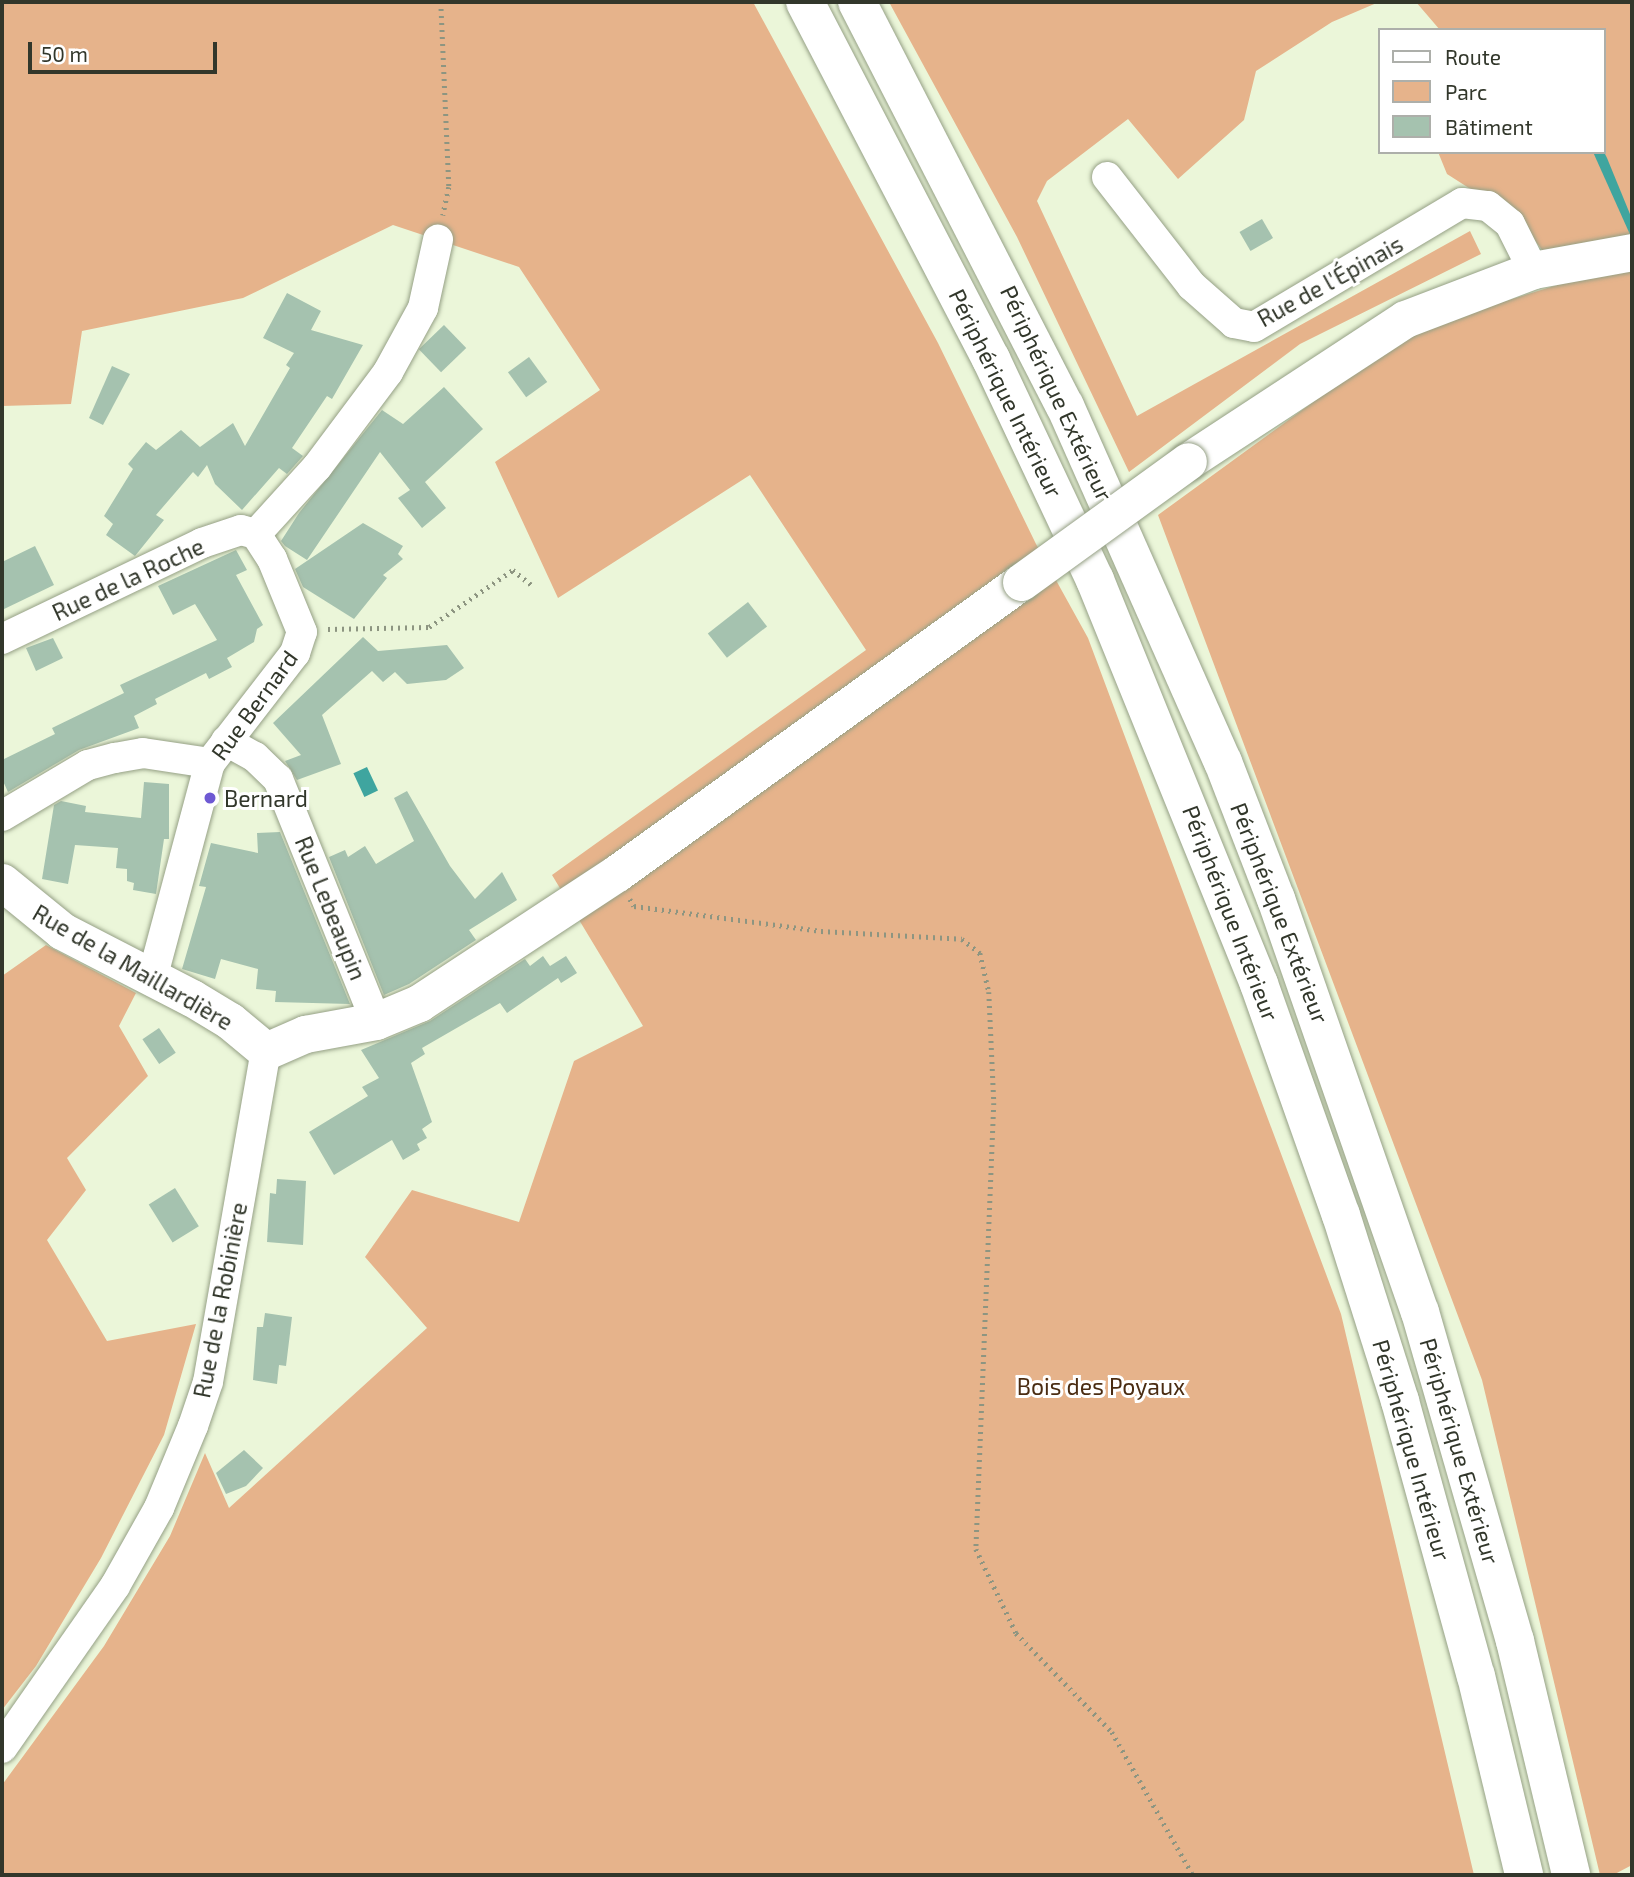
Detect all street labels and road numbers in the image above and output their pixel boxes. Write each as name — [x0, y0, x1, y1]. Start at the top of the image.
street label: Rue de l'Épinais — [1252, 230, 1408, 332]
street label: Périphérique Extérieur — [995, 281, 1119, 505]
street label: Périphérique Intérieur — [944, 284, 1068, 502]
street label: Rue de la Roche — [48, 532, 208, 626]
street label: Rue Bernard — [205, 645, 303, 765]
street label: Périphérique Extérieur — [1225, 799, 1335, 1027]
street label: Périphérique Intérieur — [1177, 801, 1285, 1025]
street label: Rue Lebeaupin — [290, 832, 372, 984]
street label: Rue de la Maillardière — [28, 898, 238, 1036]
street label: Rue de la Robinière — [187, 1200, 253, 1400]
street label: Périphérique Extérieur — [1414, 1335, 1506, 1567]
street label: Périphérique Intérieur — [1367, 1336, 1457, 1564]

